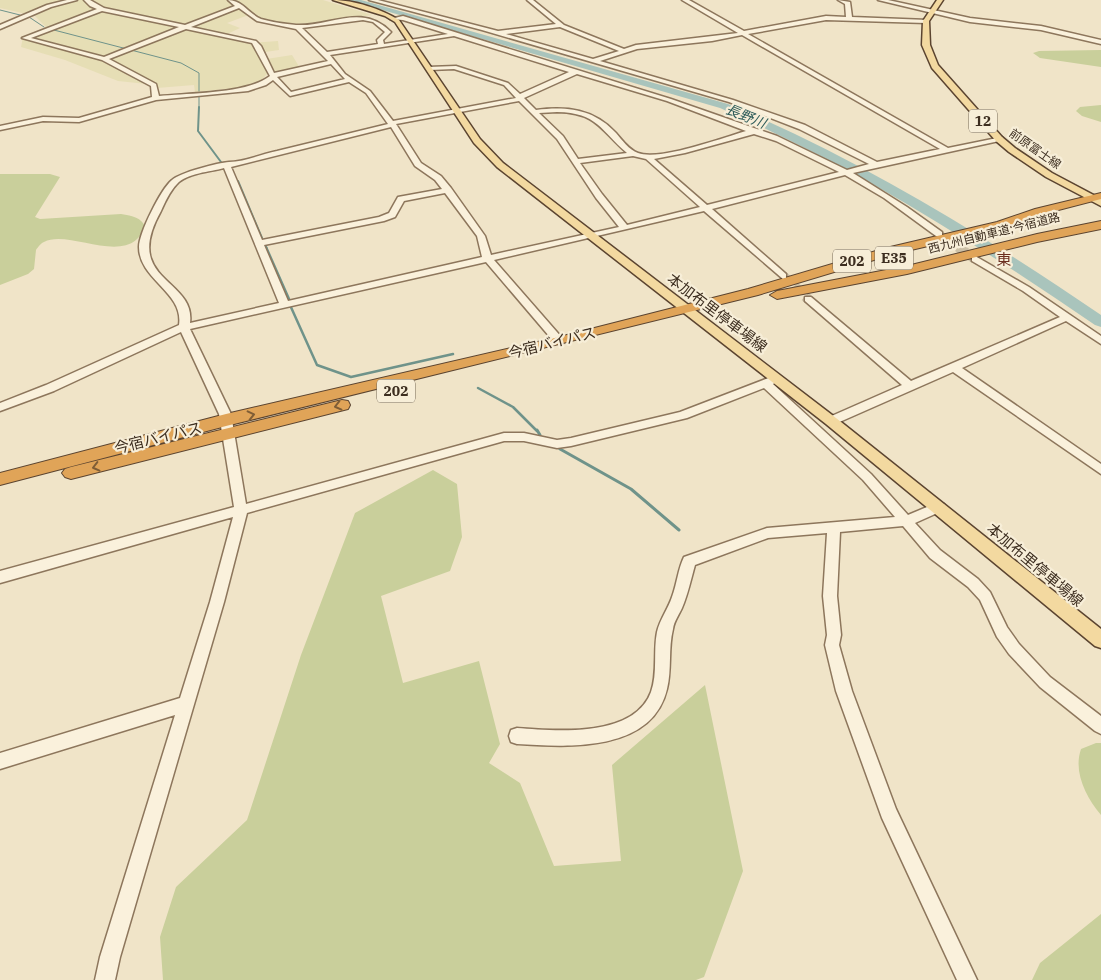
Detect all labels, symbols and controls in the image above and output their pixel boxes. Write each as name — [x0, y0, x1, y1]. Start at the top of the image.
water label: 長野川 — [723, 100, 771, 133]
road number: 12 — [969, 110, 997, 132]
street label: 前原富士線 — [1006, 125, 1064, 172]
street label: 西九州自動車道;今宿道路 — [926, 209, 1061, 256]
road number: E35 — [875, 247, 913, 270]
road number: 202 — [833, 250, 871, 272]
district label: 東 — [996, 250, 1012, 269]
street label: 本加布里停車場線 — [664, 269, 771, 356]
street label: 今宿バイパス — [506, 322, 598, 363]
road number: 202 — [377, 380, 415, 402]
one-way arrow — [334, 400, 343, 411]
one-way arrow — [246, 410, 255, 421]
street label: 今宿バイパス — [112, 417, 204, 458]
one-way arrow — [91, 461, 100, 472]
street label: 本加布里停車場線 — [983, 519, 1087, 610]

